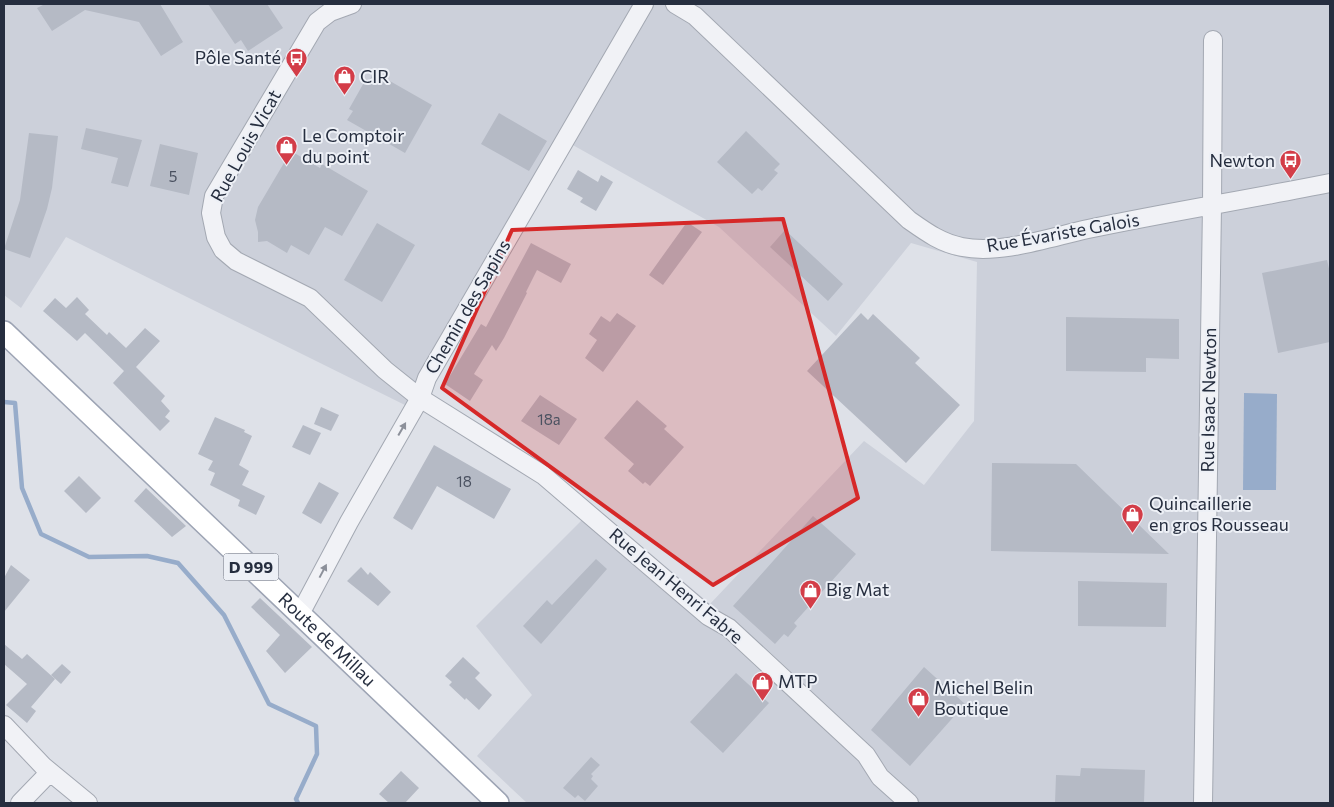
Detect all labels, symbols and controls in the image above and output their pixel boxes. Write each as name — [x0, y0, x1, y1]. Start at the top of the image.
place label: Pôle Santé — [195, 46, 281, 68]
bus stop icon: Pôle Santé — [285, 46, 309, 77]
shop icon: CIR — [332, 65, 356, 96]
place label: CIR — [360, 65, 389, 87]
street label: Rue Louis Vicat — [205, 86, 285, 206]
place label: Le Comptoir du point — [302, 124, 404, 167]
shop icon: Le Comptoir du point — [274, 134, 298, 165]
place label: Newton — [1209, 149, 1275, 171]
bus stop icon: Newton — [1279, 149, 1303, 180]
house number: 5 — [169, 167, 177, 185]
street label: Rue Évariste Galois — [985, 208, 1141, 256]
street label: Chemin des Sapins — [420, 235, 515, 378]
street label: Rue Isaac Newton — [1196, 327, 1220, 473]
house number: 18a — [537, 410, 561, 428]
one-way arrow — [398, 422, 406, 437]
house number: 18 — [456, 472, 472, 490]
place label: Quincaillerie en gros Rousseau — [1149, 492, 1289, 535]
shop icon: Quincaillerie en gros Rousseau — [1121, 502, 1145, 533]
street label: Rue Jean Henri Fabre — [605, 523, 748, 648]
road number: D 999 — [224, 554, 278, 580]
one-way arrow — [319, 564, 327, 579]
shop icon: Big Mat — [798, 578, 822, 609]
place label: Big Mat — [826, 578, 889, 600]
street label: Route de Millau — [274, 587, 381, 691]
shop icon: MTP — [750, 670, 774, 701]
place label: MTP — [778, 670, 817, 692]
place label: Michel Belin Boutique — [934, 676, 1033, 719]
shop icon: Michel Belin Boutique — [906, 686, 930, 717]

